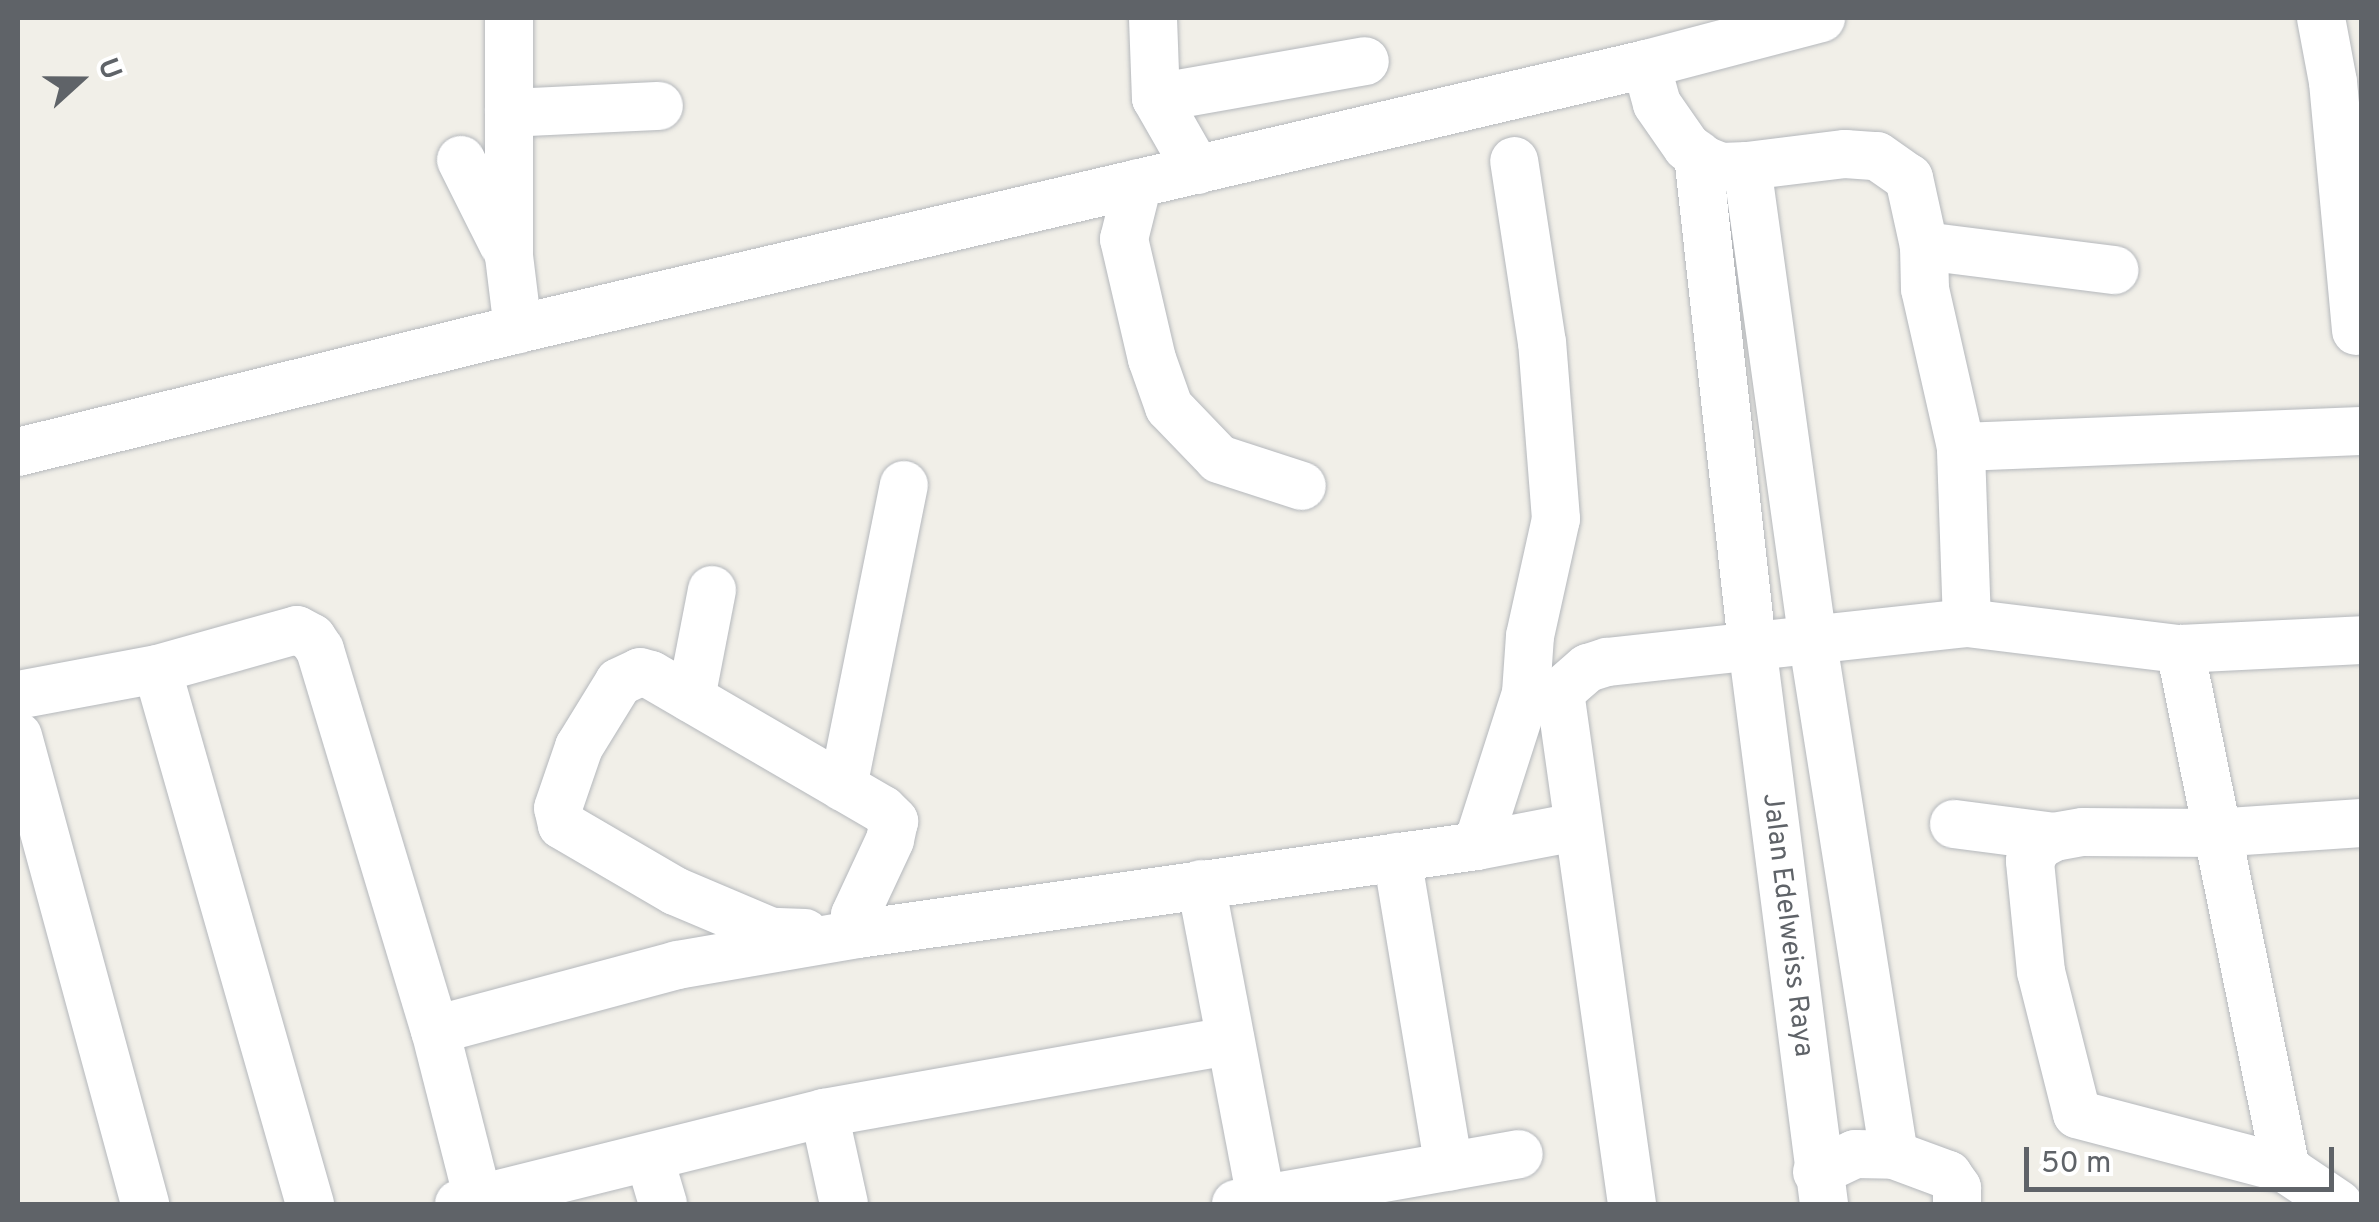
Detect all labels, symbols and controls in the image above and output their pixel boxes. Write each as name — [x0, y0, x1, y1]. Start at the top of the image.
north arrow — [30, 30, 130, 130]
text: U — [88, 53, 128, 85]
street label: Jalan Edelweiss Raya — [1754, 791, 1820, 1059]
scale bar — [2029, 1127, 2339, 1189]
text: 50 m — [2041, 1146, 2111, 1183]

